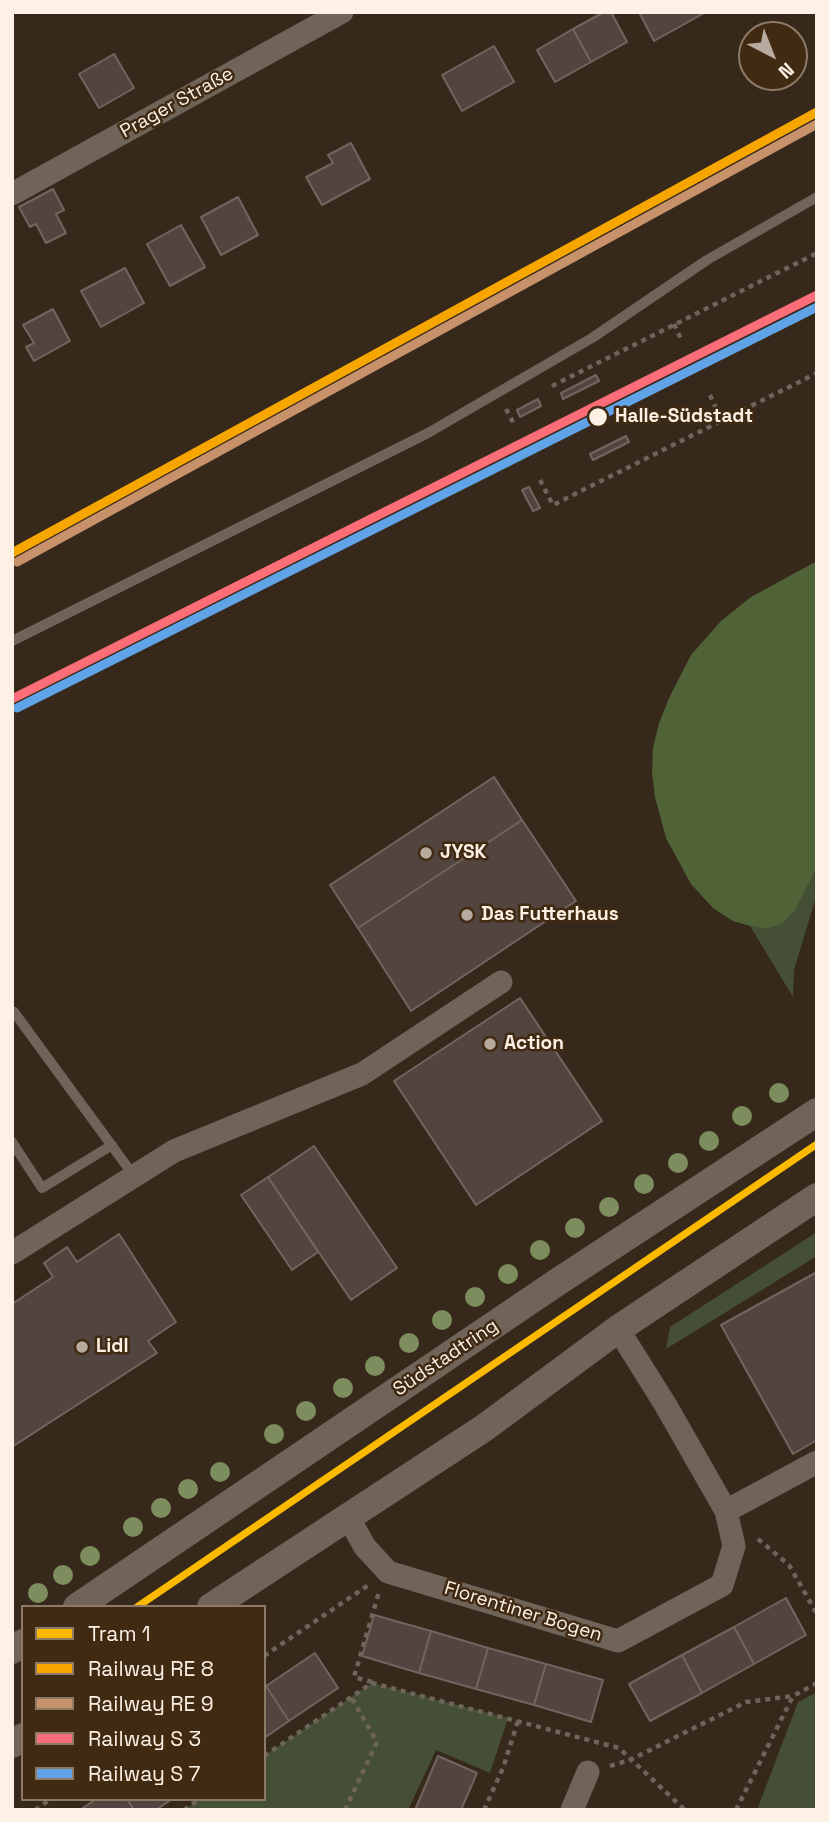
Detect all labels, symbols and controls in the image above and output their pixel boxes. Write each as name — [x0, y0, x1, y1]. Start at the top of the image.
north arrow — [738, 21, 808, 91]
text: N — [773, 57, 799, 84]
street label: Prager Straße — [116, 63, 238, 143]
marker: Halle-Südstadt — [587, 406, 609, 428]
place label: Halle-Südstadt — [615, 406, 753, 428]
place label: JYSK — [440, 842, 486, 864]
marker: JYSK — [418, 845, 434, 861]
place label: Das Futterhaus — [481, 904, 619, 926]
marker: Das Futterhaus — [459, 907, 475, 923]
place label: Action — [504, 1033, 564, 1055]
marker: Action — [482, 1036, 498, 1052]
street label: Südstadtring — [389, 1315, 503, 1401]
place label: Lidl — [96, 1336, 129, 1358]
marker: Lidl — [74, 1339, 90, 1355]
street label: Florentiner Bogen — [441, 1577, 605, 1647]
legend — [21, 1605, 266, 1801]
text: Tram 1 — [88, 1620, 151, 1647]
text: Railway RE 8 — [88, 1655, 214, 1682]
text: Railway RE 9 — [88, 1690, 214, 1717]
text: Railway S 3 — [88, 1725, 201, 1752]
text: Railway S 7 — [88, 1760, 200, 1787]

